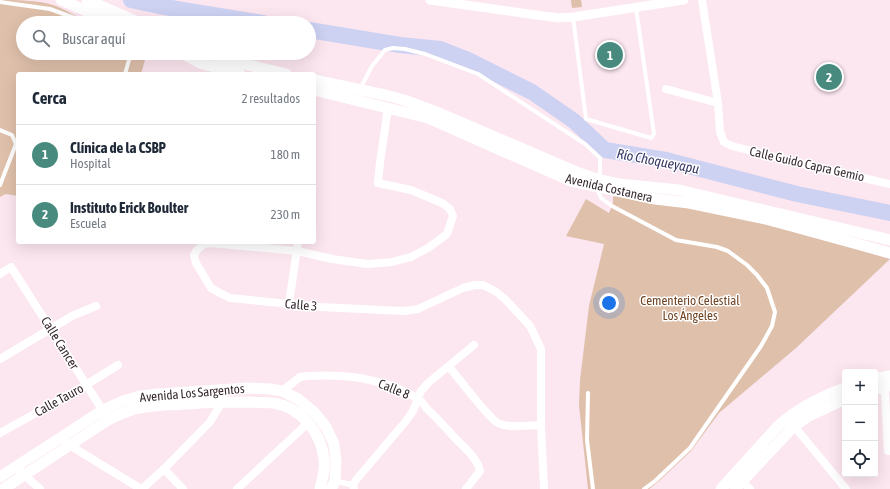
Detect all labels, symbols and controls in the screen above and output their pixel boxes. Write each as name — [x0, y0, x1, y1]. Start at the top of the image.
search box — [16, 16, 316, 60]
icon: search — [30, 27, 52, 49]
text: Buscar aquí — [62, 30, 125, 47]
pin: 1 — [597, 40, 623, 70]
pin: 2 — [816, 62, 842, 92]
text: Cerca — [32, 88, 67, 108]
text: 2 resultados — [241, 91, 300, 106]
text: Clínica de la CSBP — [70, 139, 166, 156]
street label: Calle Guido Capra Gemio — [748, 144, 866, 184]
water label: Río Choqueyapu — [615, 145, 701, 177]
text: 1 — [42, 147, 48, 162]
text: 180 m — [271, 147, 300, 162]
text: Hospital — [70, 156, 111, 171]
street label: Avenida Costanera — [564, 171, 654, 205]
text: Instituto Erick Boulter — [70, 199, 188, 216]
text: 2 — [42, 207, 48, 222]
text: 230 m — [271, 207, 300, 222]
text: Escuela — [70, 216, 107, 231]
your location — [599, 293, 619, 313]
park label: Cementerio Celestial Los Ángeles — [640, 293, 740, 323]
street label: Calle 3 — [284, 296, 318, 314]
street label: Calle Cancer — [38, 314, 82, 372]
map controls — [842, 369, 878, 477]
button: + — [842, 369, 878, 405]
street label: Calle 8 — [376, 376, 412, 402]
street label: Calle Tauro — [32, 380, 86, 420]
street label: Avenida Los Sargentos — [139, 381, 245, 405]
button: − — [842, 405, 878, 441]
button: locate — [842, 441, 878, 477]

